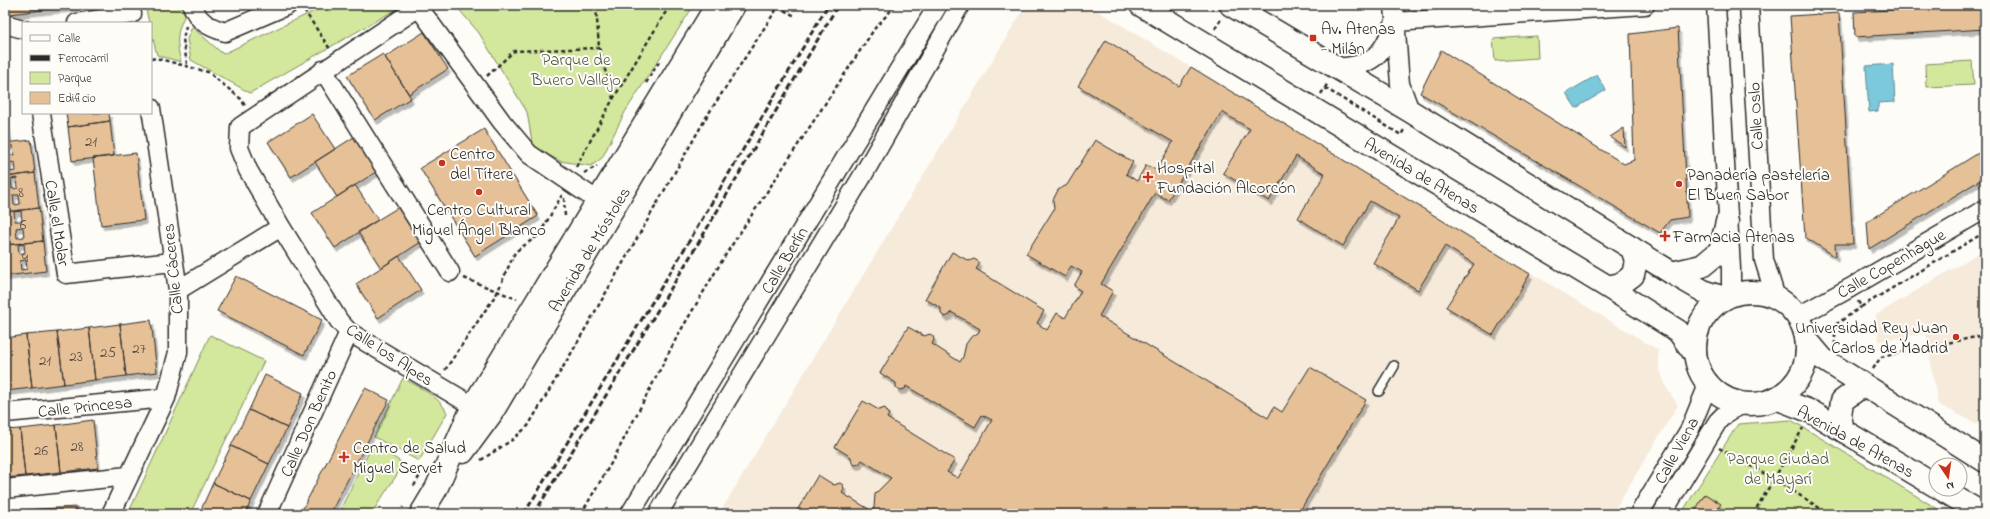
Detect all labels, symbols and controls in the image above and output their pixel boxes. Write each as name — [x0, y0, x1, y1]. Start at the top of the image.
place label: Av. Atenas - Milán — [1321, 17, 1396, 62]
legend — [22, 22, 152, 114]
text: Calle — [58, 30, 81, 48]
marker: Av. Atenas - Milán — [1308, 33, 1318, 43]
park label: Parque de Buero Vallejo — [530, 48, 621, 93]
text: Ferrocarril — [57, 50, 108, 68]
text: Parque — [58, 70, 92, 88]
street label: Calle Oslo — [1742, 81, 1771, 150]
text: Edificio — [58, 90, 96, 108]
house number: 21 — [85, 131, 97, 153]
street label: Avenida de Atenas — [1359, 132, 1484, 221]
place label: Centro del Títere — [450, 142, 514, 187]
place label: Hospital Fundación Alcorcón — [1156, 156, 1295, 201]
marker: Centro del Títere — [437, 158, 447, 168]
place label: Panadería pastelería El Buen Sabor — [1687, 163, 1830, 208]
marker: Hospital Fundación Alcorcón — [1142, 171, 1154, 183]
street label: Calle el Molar — [37, 178, 76, 269]
marker: Panadería pastelería El Buen Sabor — [1674, 179, 1684, 189]
house number: 8 — [18, 182, 24, 204]
street label: Avenida de Móstoles — [543, 182, 638, 317]
marker: Centro Cultural Miguel Ángel Blanco — [474, 187, 484, 197]
place label: Centro Cultural Miguel Ángel Blanco — [412, 198, 546, 245]
house number: 6 — [20, 214, 27, 236]
street label: Calle Cáceres — [156, 222, 191, 315]
street label: Calle Berlín — [755, 222, 815, 299]
street label: Calle Copenhague — [1833, 223, 1952, 307]
place label: Farmacia Atenas — [1672, 225, 1795, 250]
marker: Farmacia Atenas — [1660, 231, 1670, 241]
house number: 4 — [22, 247, 28, 269]
place label: Universidad Rey Juan Carlos de Madrid — [1795, 316, 1948, 361]
street label: Calle los Alpes — [341, 318, 438, 393]
marker: Universidad Rey Juan Carlos de Madrid — [1951, 332, 1961, 342]
house number: 27 — [132, 338, 146, 360]
house number: 25 — [100, 342, 116, 364]
house number: 23 — [69, 346, 83, 368]
house number: 21 — [39, 350, 51, 372]
street label: Calle Don Benito — [275, 366, 344, 481]
street label: Calle Princesa — [37, 390, 134, 425]
street label: Avenida de Atenas — [1792, 400, 1919, 485]
street label: Calle Viena — [1649, 413, 1706, 489]
house number: 28 — [70, 436, 84, 458]
place label: Centro de Salud Miguel Servet — [353, 436, 466, 483]
house number: 26 — [34, 440, 48, 462]
park label: Parque Ciudad de Mayarí — [1727, 447, 1830, 493]
marker: Centro de Salud Miguel Servet — [338, 451, 350, 463]
north arrow — [1928, 457, 1968, 497]
text: N — [1945, 477, 1955, 494]

